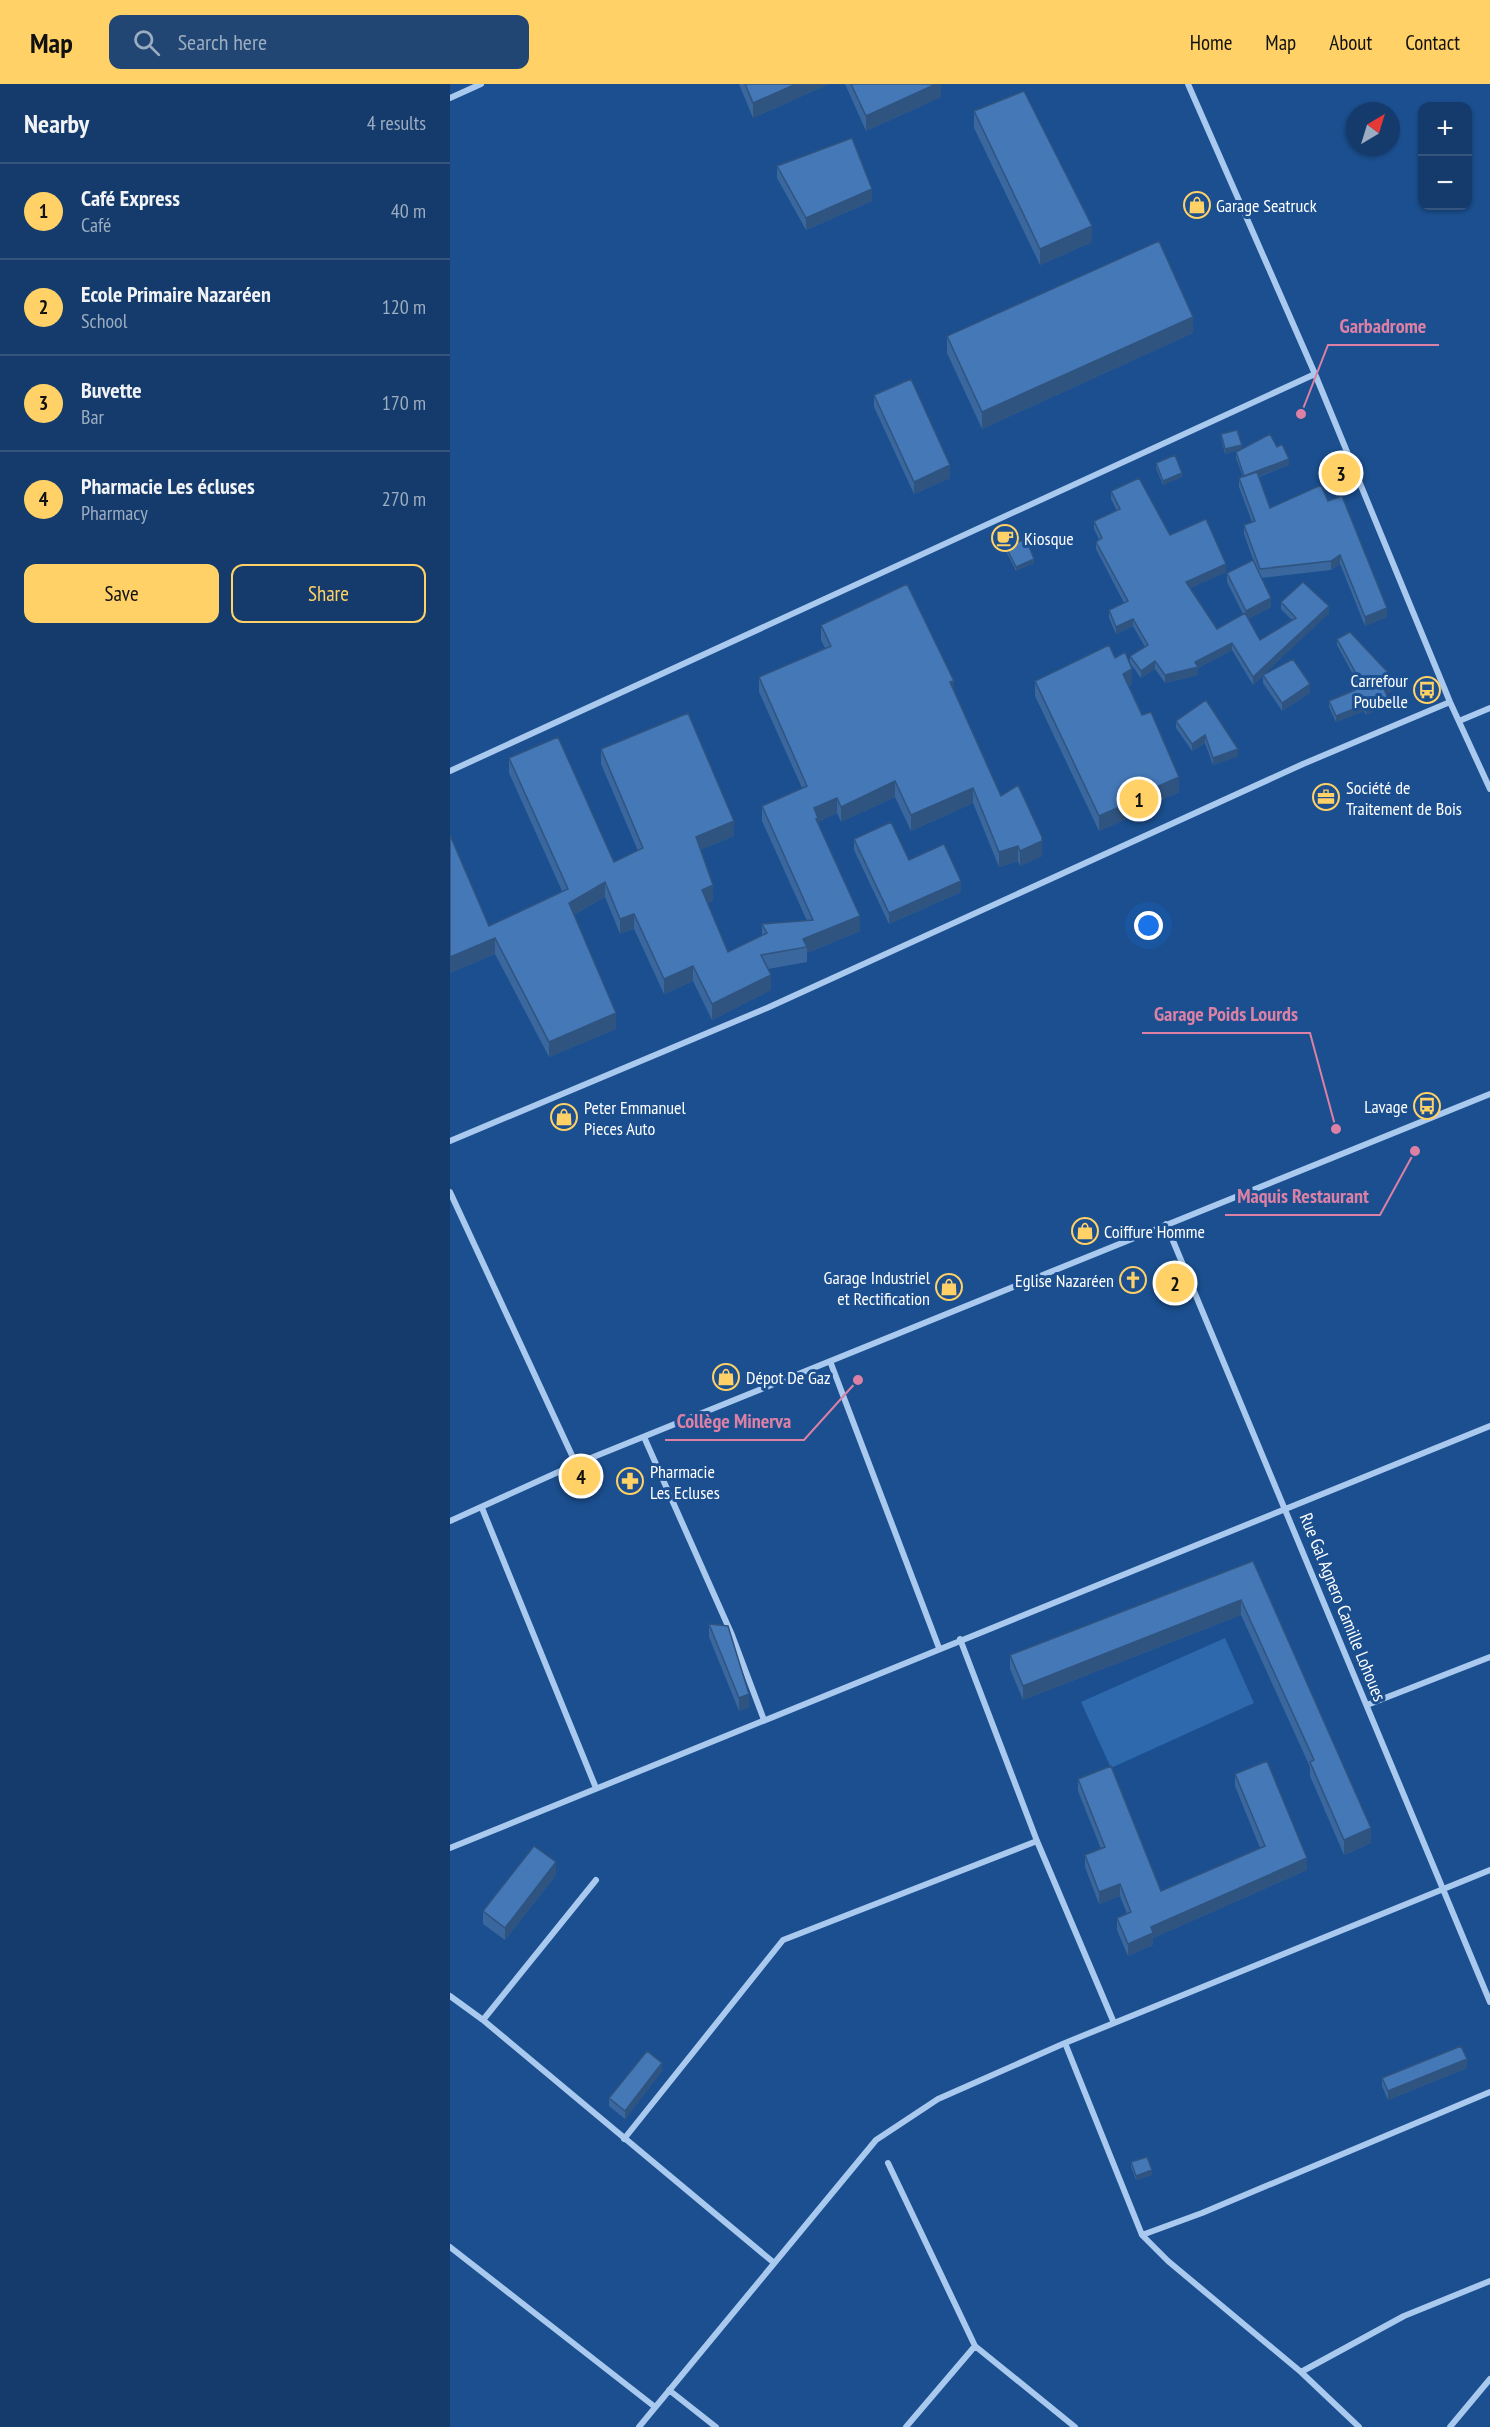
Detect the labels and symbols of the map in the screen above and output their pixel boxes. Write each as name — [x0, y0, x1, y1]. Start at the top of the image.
north arrow — [1346, 102, 1400, 156]
shop icon: Garage Seatruck — [1182, 190, 1212, 220]
place label: Garage Seatruck — [1216, 194, 1317, 217]
callout: Garbadrome — [1328, 307, 1439, 345]
text: Garbadrome — [1340, 313, 1426, 339]
pin: 3 — [1322, 450, 1360, 496]
cafe icon: Kiosque — [990, 523, 1020, 553]
place label: Kiosque — [1024, 527, 1074, 550]
place label: Carrefour Poubelle — [1350, 669, 1408, 713]
bus stop icon: Carrefour Poubelle — [1412, 675, 1442, 705]
pin: 1 — [1120, 776, 1158, 822]
place label: Société de Traitement de Bois — [1346, 776, 1462, 820]
office icon: Société de Traitement de Bois — [1311, 782, 1341, 812]
your location — [1134, 911, 1163, 940]
callout: Garage Poids Lourds — [1142, 995, 1310, 1033]
text: Garage Poids Lourds — [1154, 1001, 1298, 1027]
bus stop icon: Lavage — [1412, 1091, 1442, 1121]
place label: Lavage — [1364, 1095, 1408, 1118]
place label: Peter Emmanuel Pieces Auto — [584, 1096, 687, 1140]
shop icon: Peter Emmanuel Pieces Auto — [549, 1102, 579, 1132]
callout: Maquis Restaurant — [1225, 1177, 1380, 1215]
text: Maquis Restaurant — [1237, 1183, 1369, 1209]
shop icon: Coiffure Homme — [1070, 1216, 1100, 1246]
place label: Coiffure Homme — [1104, 1220, 1205, 1243]
pin: 2 — [1156, 1260, 1194, 1306]
church icon: Eglise Nazaréen — [1118, 1265, 1148, 1295]
place label: Garage Industriel et Rectification — [824, 1266, 931, 1310]
place label: Eglise Nazaréen — [1015, 1269, 1114, 1292]
shop icon: Garage Industriel et Rectification — [934, 1272, 964, 1302]
shop icon: Dépot De Gaz — [711, 1362, 741, 1392]
place label: Dépot De Gaz — [746, 1366, 831, 1389]
callout: Collège Minerva — [665, 1402, 804, 1440]
text: Collège Minerva — [677, 1408, 791, 1434]
pin: 4 — [562, 1454, 600, 1498]
place label: Pharmacie Les Ecluses — [650, 1460, 720, 1504]
pharmacy icon: Pharmacie Les Ecluses — [615, 1466, 645, 1496]
street label: Rue Gal Agnero Camille Lohoues — [1295, 1509, 1391, 1705]

